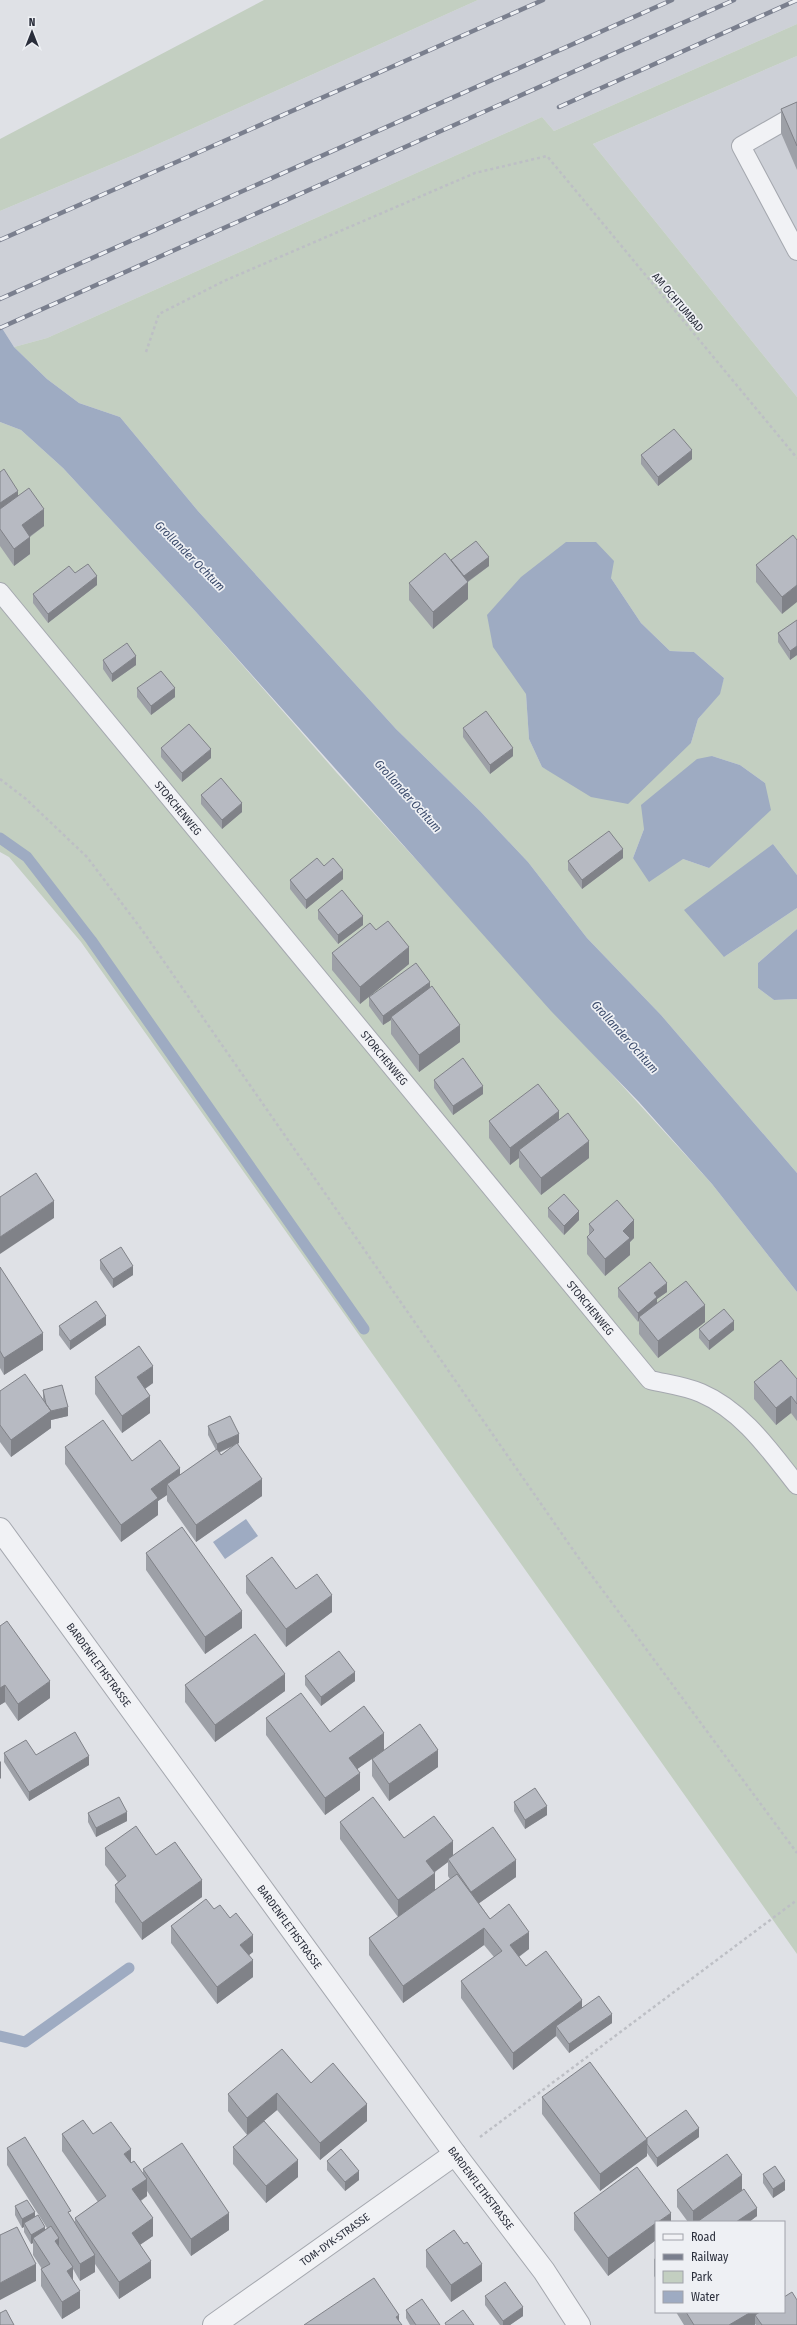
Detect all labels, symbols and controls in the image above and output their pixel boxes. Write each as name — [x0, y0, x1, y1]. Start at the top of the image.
north arrow — [12, 12, 52, 52]
text: N — [29, 16, 35, 29]
street label: AM OCHTUMBAD — [649, 270, 706, 334]
water label: Grollander Ochtum — [152, 518, 228, 594]
water label: Grollander Ochtum — [372, 757, 444, 835]
street label: STORCHENWEG — [152, 779, 204, 838]
water label: Grollander Ochtum — [589, 998, 661, 1076]
street label: STORCHENWEG — [358, 1028, 410, 1088]
street label: STORCHENWEG — [564, 1278, 616, 1338]
street label: BARDENFLETHSTRASSE — [64, 1621, 133, 1710]
street label: BARDENFLETHSTRASSE — [254, 1883, 324, 1972]
street label: BARDENFLETHSTRASSE — [445, 2144, 516, 2232]
street label: TOM-DYK-STRASSE — [298, 2211, 372, 2269]
legend — [655, 2221, 785, 2313]
text: Road — [691, 2230, 716, 2244]
text: Railway — [691, 2250, 729, 2264]
text: Park — [691, 2270, 713, 2284]
text: Water — [691, 2290, 720, 2304]

